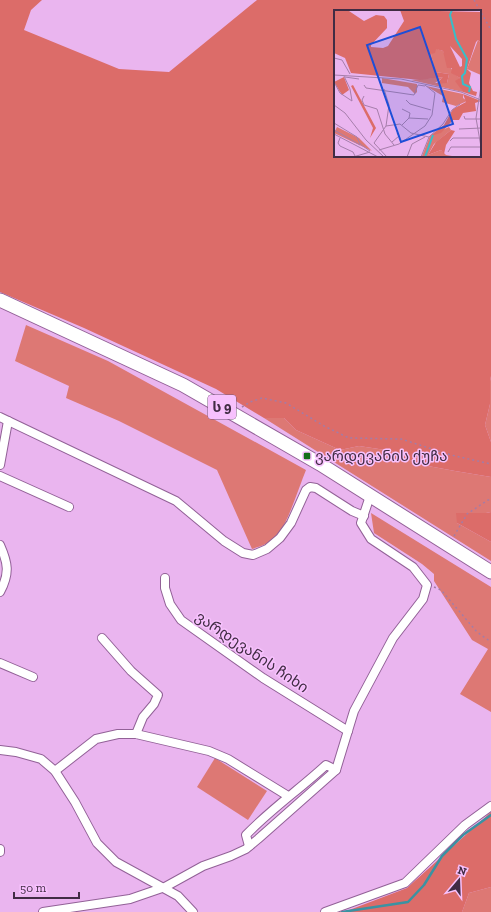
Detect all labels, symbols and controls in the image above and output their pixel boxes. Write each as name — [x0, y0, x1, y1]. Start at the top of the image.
inset map — [334, 10, 481, 157]
road number: ს 9 — [208, 395, 236, 419]
place label: ვარდევანის ქუჩა — [315, 447, 447, 465]
marker: ვარდევანის ქუჩა — [302, 451, 312, 461]
street label: ვარდევანის ჩიხი — [192, 607, 312, 697]
north arrow — [439, 860, 479, 900]
text: N — [456, 864, 469, 879]
scale bar — [14, 874, 79, 900]
text: 50 m — [20, 881, 47, 895]

